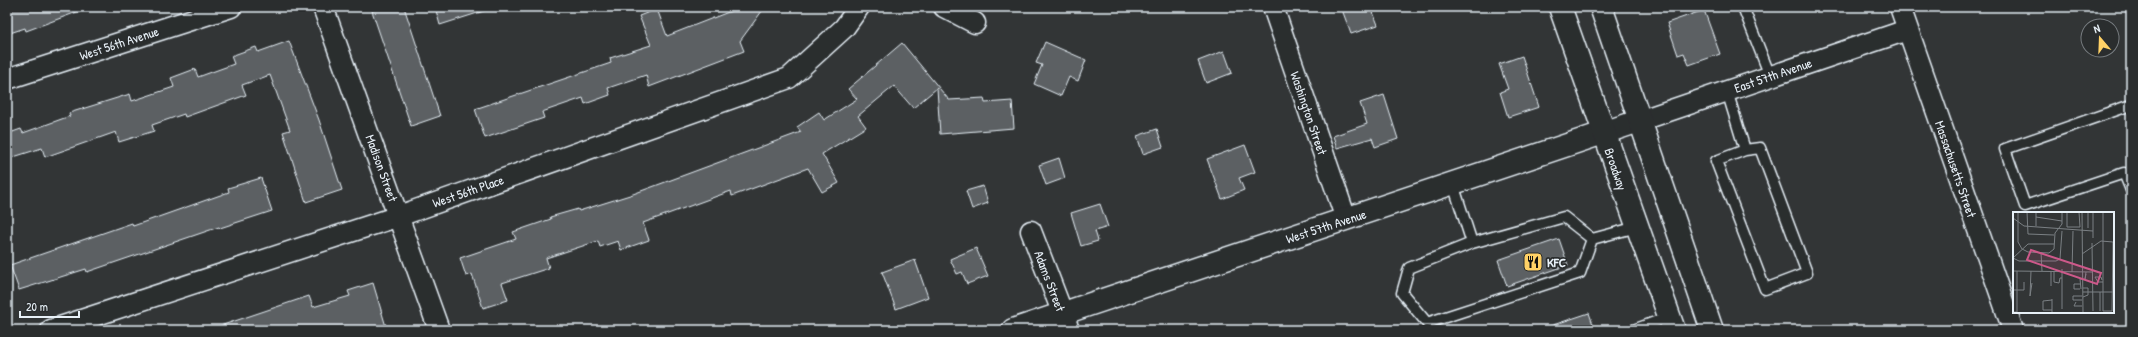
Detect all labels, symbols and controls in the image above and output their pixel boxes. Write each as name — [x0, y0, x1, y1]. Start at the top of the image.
north arrow — [2080, 18, 2120, 58]
text: N — [2092, 21, 2102, 36]
street label: West 56th Avenue — [77, 22, 161, 64]
street label: East 57th Avenue — [1732, 53, 1814, 97]
street label: Washington Street — [1286, 69, 1332, 158]
street label: Massachusetts Street — [1931, 118, 1981, 220]
street label: Madison Street — [362, 132, 403, 205]
street label: Broadway — [1600, 145, 1632, 193]
street label: West 56th Place — [430, 170, 506, 212]
street label: West 57th Avenue — [1284, 205, 1368, 247]
inset map — [2013, 212, 2114, 313]
street label: Adams Street — [1030, 248, 1070, 314]
restaurant icon: KFC — [1522, 251, 1544, 273]
place label: KFC — [1547, 253, 1566, 271]
scale bar — [20, 293, 79, 319]
text: 20 m — [26, 298, 48, 315]

